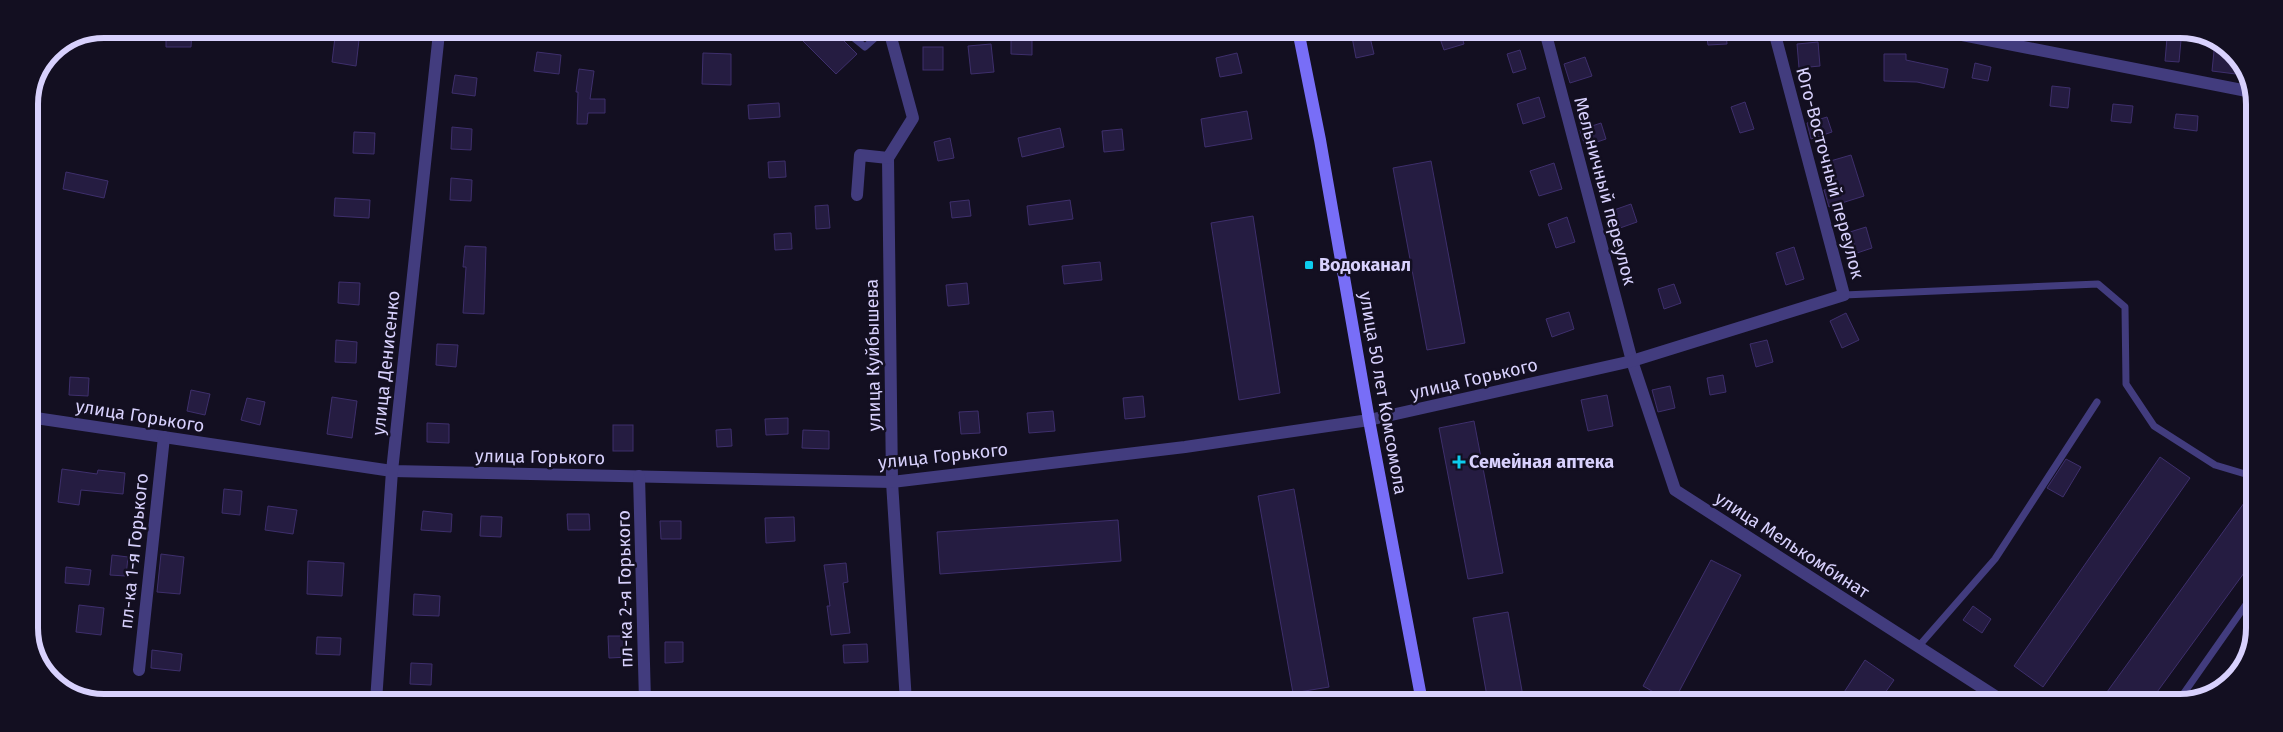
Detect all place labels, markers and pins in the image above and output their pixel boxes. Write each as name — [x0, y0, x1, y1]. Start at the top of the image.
place label: Водоканал — [1319, 254, 1411, 276]
marker: Водоканал — [1303, 259, 1315, 271]
place label: Семейная аптека — [1469, 451, 1614, 473]
marker: Семейная аптека — [1453, 456, 1465, 468]

